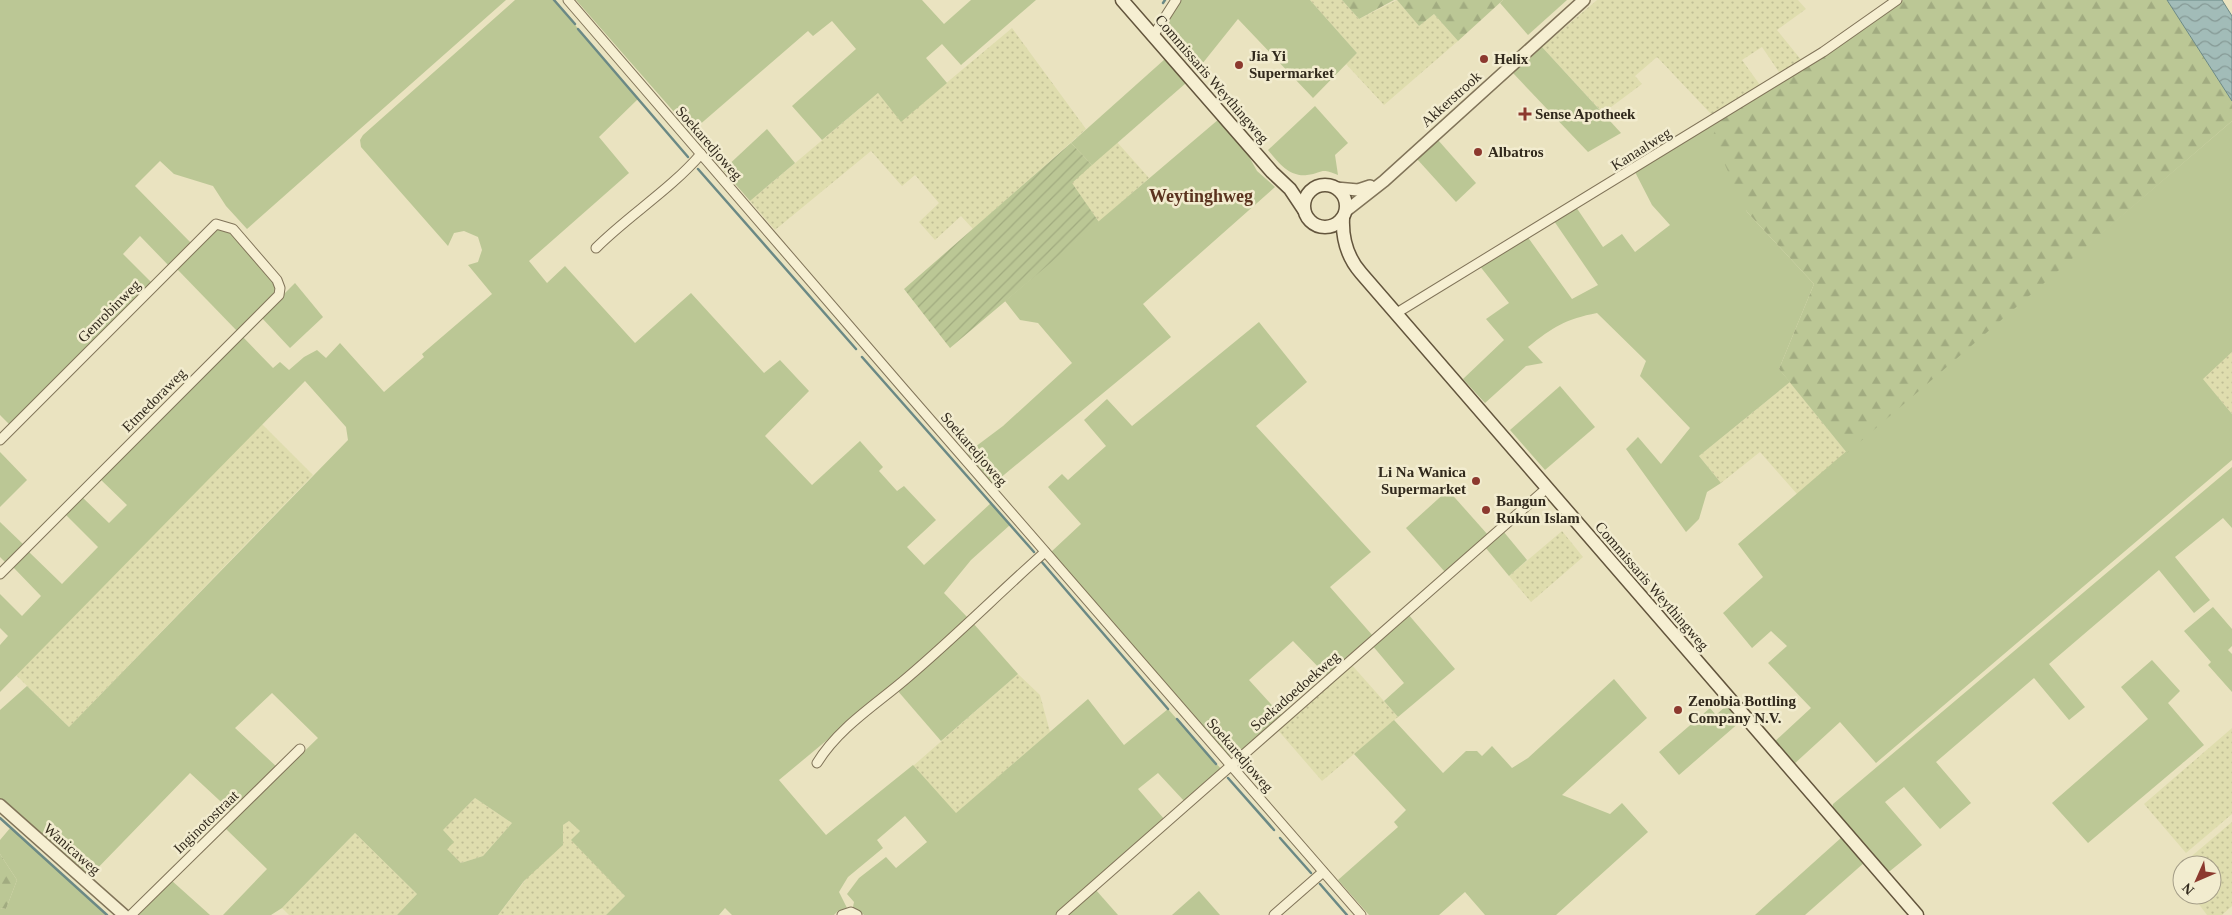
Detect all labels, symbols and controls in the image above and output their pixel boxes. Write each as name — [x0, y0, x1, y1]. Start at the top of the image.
street label: Commissaris Weythingweg — [1152, 12, 1272, 147]
place label: Jia Yi Supermarket — [1249, 48, 1334, 81]
place label: Helix — [1494, 51, 1529, 67]
marker: Helix — [1478, 53, 1490, 65]
marker: Jia Yi Supermarket — [1233, 59, 1245, 71]
street label: Akkerstrook — [1418, 68, 1485, 130]
street label: Soekaredjoweg — [673, 103, 746, 184]
place label: Sense Apotheek — [1535, 106, 1636, 122]
marker: Sense Apotheek — [1519, 108, 1531, 120]
street label: Kanaalweg — [1608, 124, 1674, 174]
place label: Albatros — [1488, 144, 1544, 160]
marker: Albatros — [1472, 146, 1484, 158]
district label: Weytinghweg — [1149, 186, 1253, 206]
street label: Genrobinweg — [74, 276, 144, 346]
street label: Etmedoraweg — [119, 365, 189, 435]
street label: Soekaredjoweg — [938, 409, 1011, 490]
place label: Li Na Wanica Supermarket — [1378, 464, 1466, 497]
marker: Li Na Wanica Supermarket — [1470, 475, 1482, 487]
place label: Bangun Rukun Islam — [1496, 493, 1580, 526]
marker: Bangun Rukun Islam — [1480, 504, 1492, 516]
street label: Commissaris Weythingweg — [1592, 519, 1712, 654]
street label: Soekadoedoekweg — [1247, 648, 1343, 734]
place label: Zenobia Bottling Company N.V. — [1688, 693, 1796, 726]
marker: Zenobia Bottling Company N.V. — [1672, 704, 1684, 716]
street label: Soekaredjoweg — [1204, 715, 1277, 796]
street label: Inginotostraat — [170, 787, 242, 857]
street label: Wanicaweg — [40, 820, 104, 878]
north arrow — [2172, 855, 2222, 905]
text: N — [2179, 880, 2197, 898]

